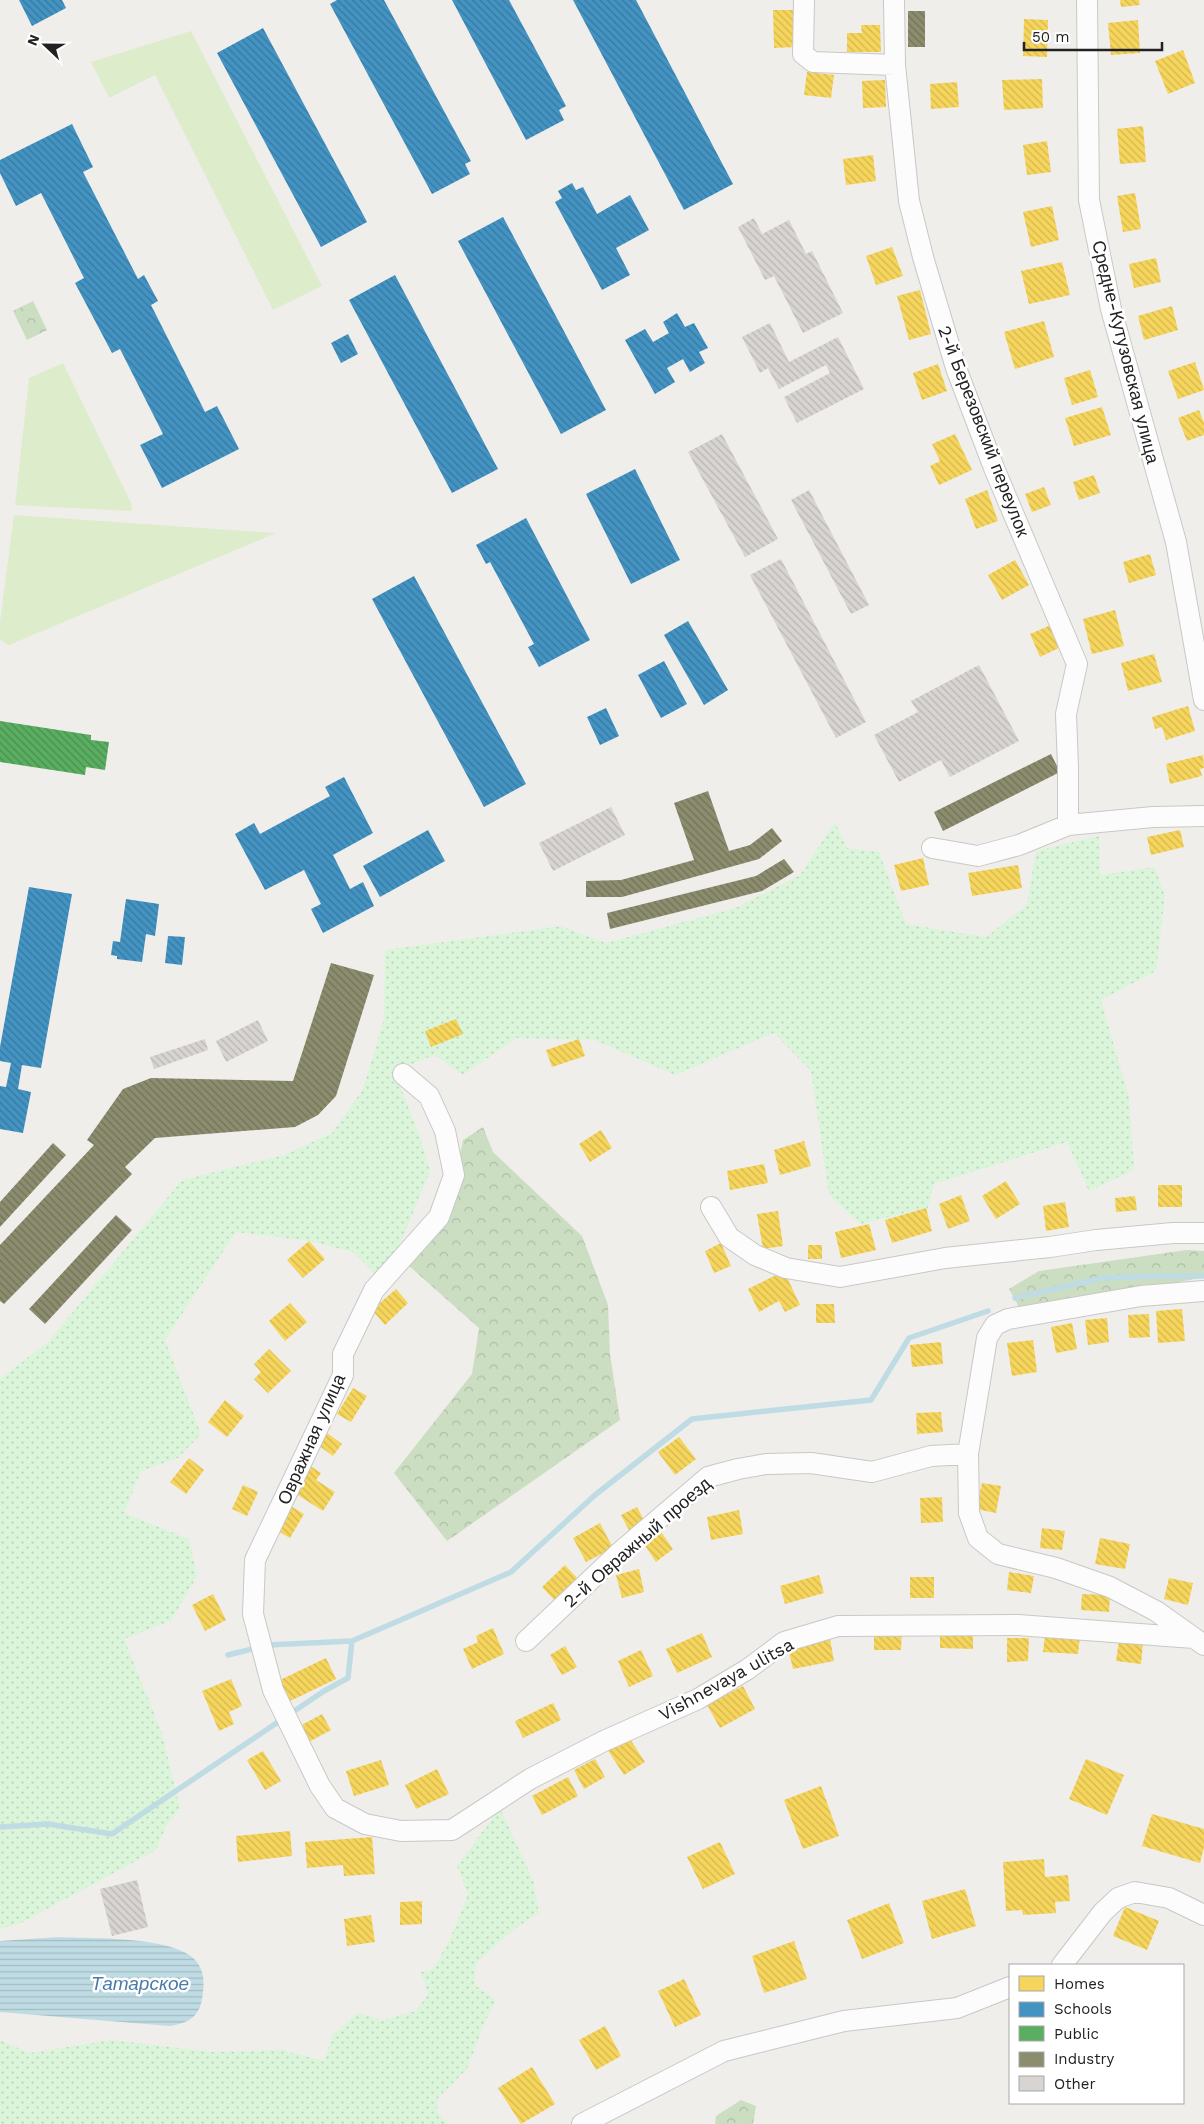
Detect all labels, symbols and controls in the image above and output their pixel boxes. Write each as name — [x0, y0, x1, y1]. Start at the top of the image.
north arrow — [20, 20, 70, 70]
scale bar — [1024, 20, 1162, 52]
text: 50 m — [1032, 28, 1069, 46]
text: N — [24, 32, 42, 48]
street label: Средне-Кутузовская улица — [1088, 238, 1164, 467]
street label: 2-й Березовский переулок — [934, 323, 1034, 540]
street label: Овражная улица — [273, 1369, 350, 1508]
street label: 2-й Овражный проезд — [559, 1472, 715, 1612]
street label: Vishnevaya ulitsa — [655, 1633, 797, 1725]
legend — [1009, 1964, 1184, 2104]
water label: Татарское — [91, 1972, 189, 1995]
text: Homes — [1054, 1975, 1105, 1993]
text: Schools — [1054, 2000, 1112, 2018]
text: Public — [1054, 2025, 1099, 2043]
text: Industry — [1054, 2050, 1115, 2068]
text: Other — [1054, 2075, 1096, 2093]

